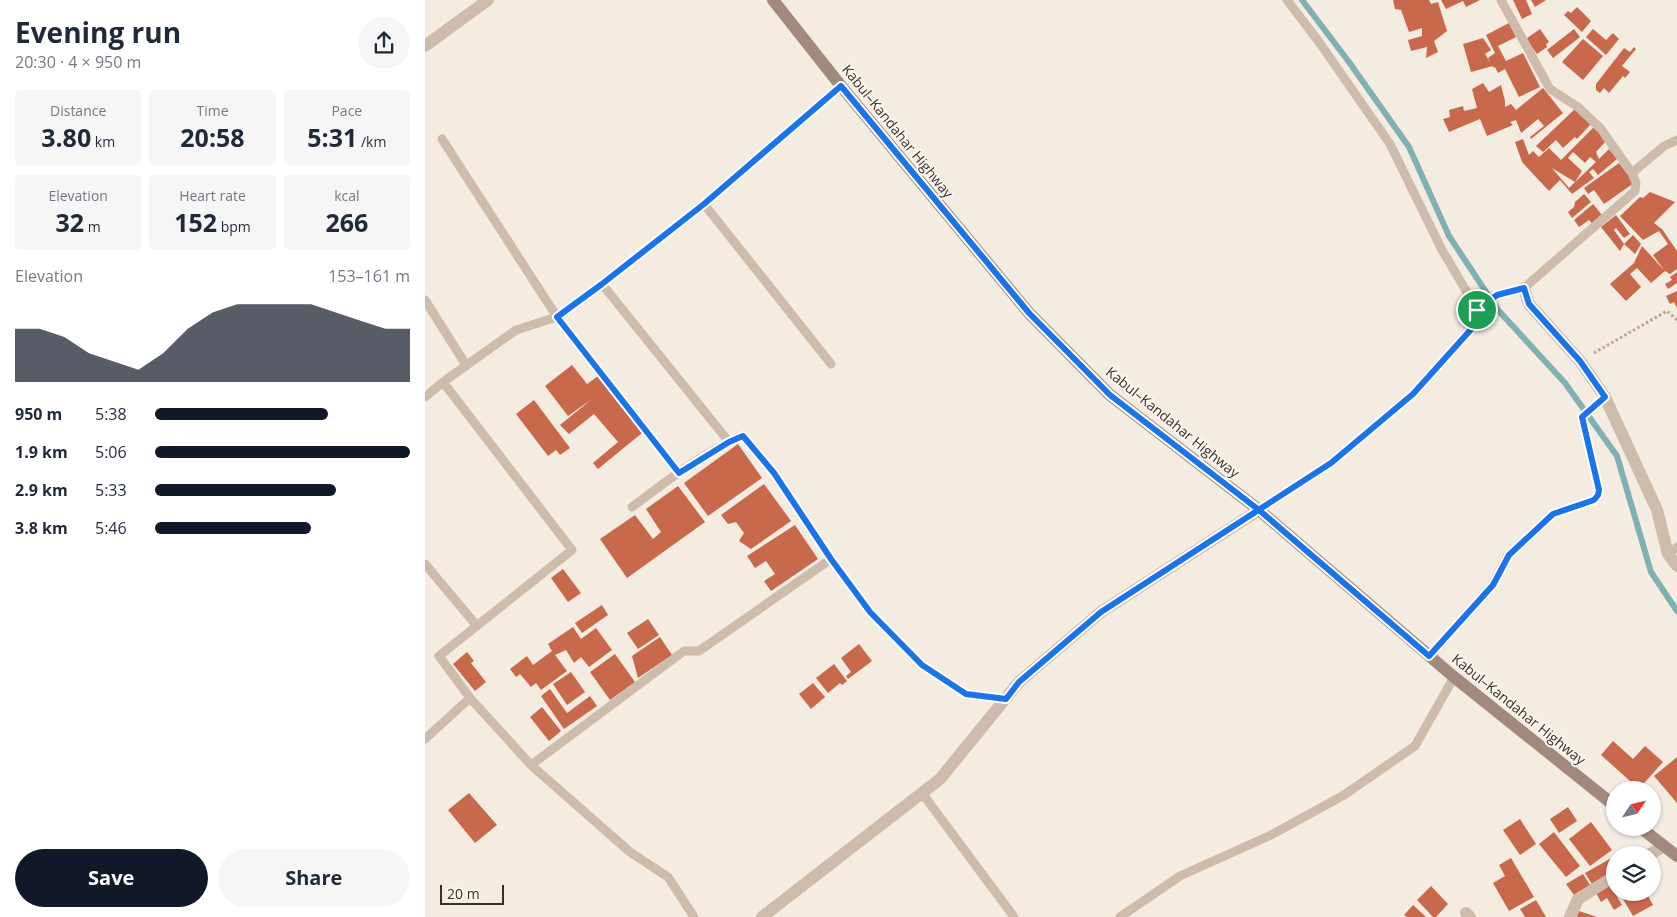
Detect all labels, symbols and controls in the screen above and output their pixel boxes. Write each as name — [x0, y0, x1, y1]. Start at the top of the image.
text: Evening run — [15, 13, 181, 51]
button: share — [358, 17, 410, 69]
text: 20:30 · 4 × 950 m — [15, 51, 141, 73]
street label: Kabul–Kandahar Highway — [838, 60, 958, 203]
text: Distance — [50, 101, 106, 120]
text: Time — [196, 101, 229, 120]
text: Pace — [331, 101, 362, 120]
text: 3.80 — [41, 120, 91, 154]
text: 20:58 — [180, 120, 245, 154]
text: 5:31 — [307, 120, 357, 154]
text: km — [91, 132, 115, 151]
text: /km — [357, 132, 386, 151]
text: Elevation — [48, 186, 108, 205]
text: Heart rate — [179, 186, 246, 205]
text: kcal — [334, 186, 360, 205]
text: 32 — [56, 205, 84, 239]
text: 152 — [174, 205, 217, 239]
text: 266 — [325, 205, 368, 239]
text: m — [84, 217, 101, 236]
text: bpm — [217, 217, 251, 236]
text: Elevation — [15, 265, 83, 287]
text: 153–161 m — [328, 265, 410, 287]
pin — [1456, 289, 1498, 331]
icon: arrive — [1463, 296, 1491, 324]
street label: Kabul–Kandahar Highway — [1102, 362, 1245, 482]
text: 950 m — [15, 403, 62, 425]
text: 5:38 — [95, 403, 127, 425]
text: 1.9 km — [15, 441, 68, 463]
text: 5:06 — [95, 441, 127, 463]
text: 2.9 km — [15, 479, 68, 501]
text: 5:33 — [95, 479, 127, 501]
text: 3.8 km — [15, 517, 68, 539]
text: 5:46 — [95, 517, 127, 539]
street label: Kabul–Kandahar Highway — [1448, 649, 1591, 769]
north arrow — [1606, 781, 1661, 836]
map controls — [1606, 781, 1661, 901]
button: layers — [1606, 846, 1661, 901]
button: Save — [15, 849, 208, 907]
button: Share — [218, 849, 410, 907]
scale bar — [440, 882, 504, 905]
text: 20 m — [447, 884, 480, 903]

